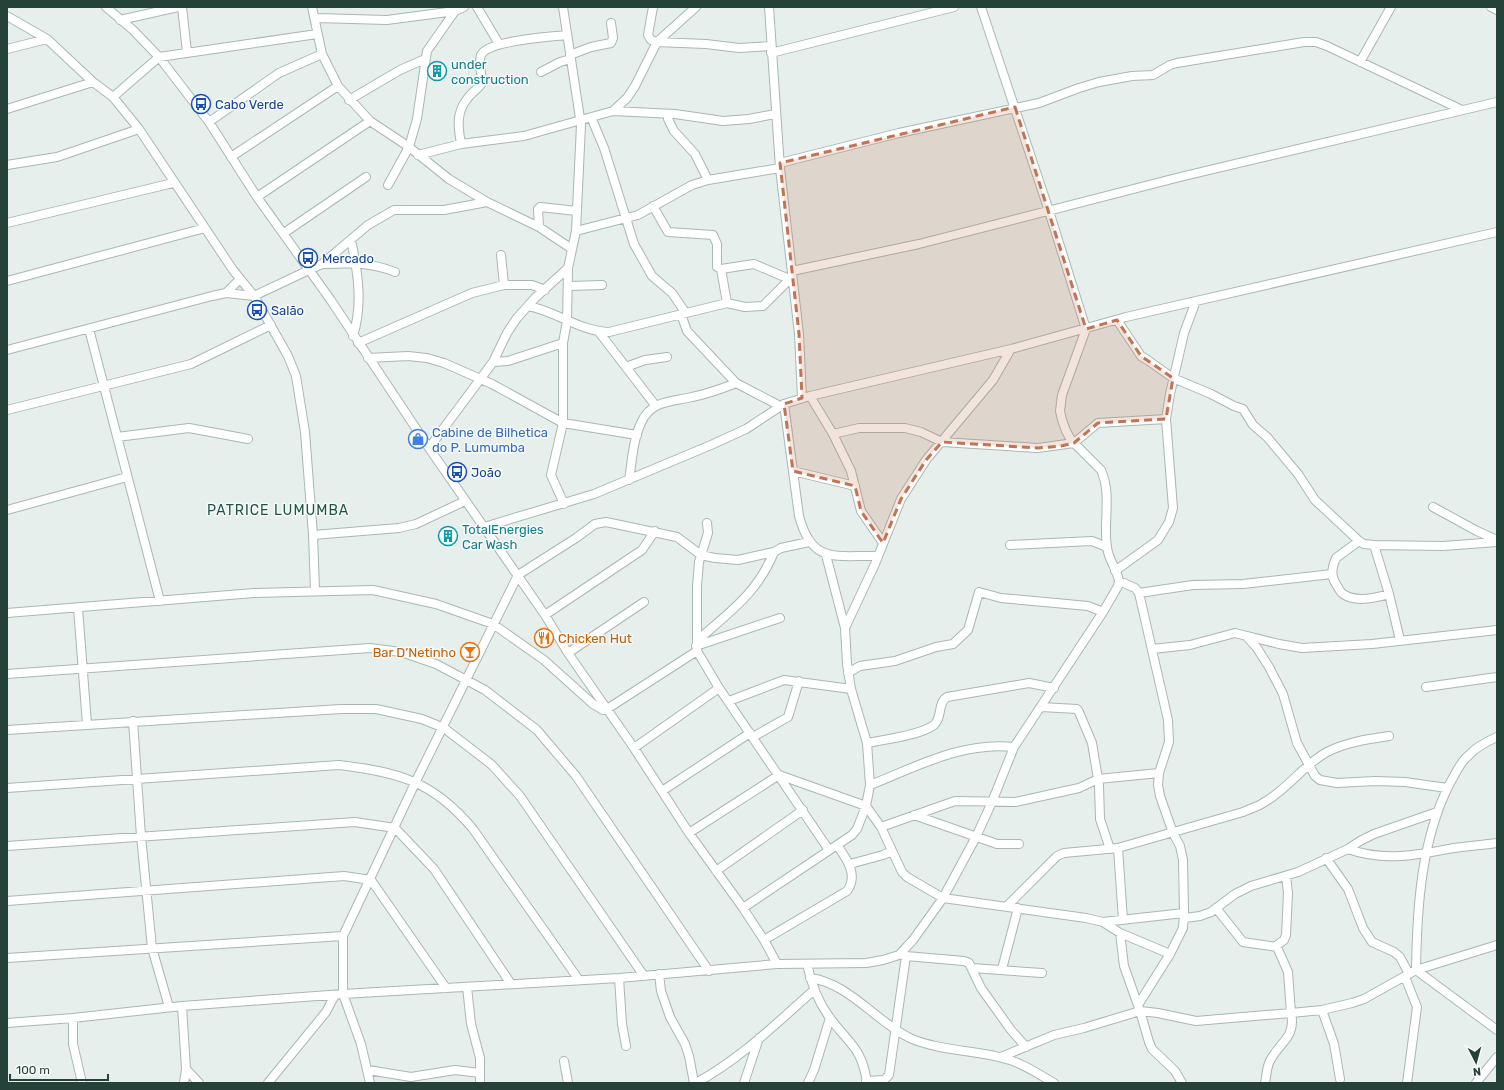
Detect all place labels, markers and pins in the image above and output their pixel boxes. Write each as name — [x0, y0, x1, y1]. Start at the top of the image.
place label: under construction — [451, 57, 529, 87]
building icon: under construction — [426, 60, 448, 82]
bus stop icon: Cabo Verde — [190, 93, 212, 115]
place label: Cabo Verde — [215, 97, 284, 112]
bus stop icon: Mercado — [297, 247, 319, 269]
place label: Mercado — [322, 251, 374, 266]
bus stop icon: Salão — [246, 299, 268, 321]
place label: Salão — [271, 303, 304, 318]
place label: Cabine de Bilhetica do P. Lumumba — [432, 425, 548, 455]
shop icon: Cabine de Bilhetica do P. Lumumba — [407, 428, 429, 450]
bus stop icon: João — [446, 461, 468, 483]
place label: João — [471, 465, 501, 480]
place label: TotalEnergies Car Wash — [462, 522, 544, 552]
building icon: TotalEnergies Car Wash — [437, 525, 459, 547]
restaurant icon: Chicken Hut — [533, 627, 555, 649]
place label: Chicken Hut — [558, 631, 632, 646]
bar icon: Bar D’Netinho — [459, 641, 481, 663]
place label: Bar D’Netinho — [373, 645, 456, 660]

